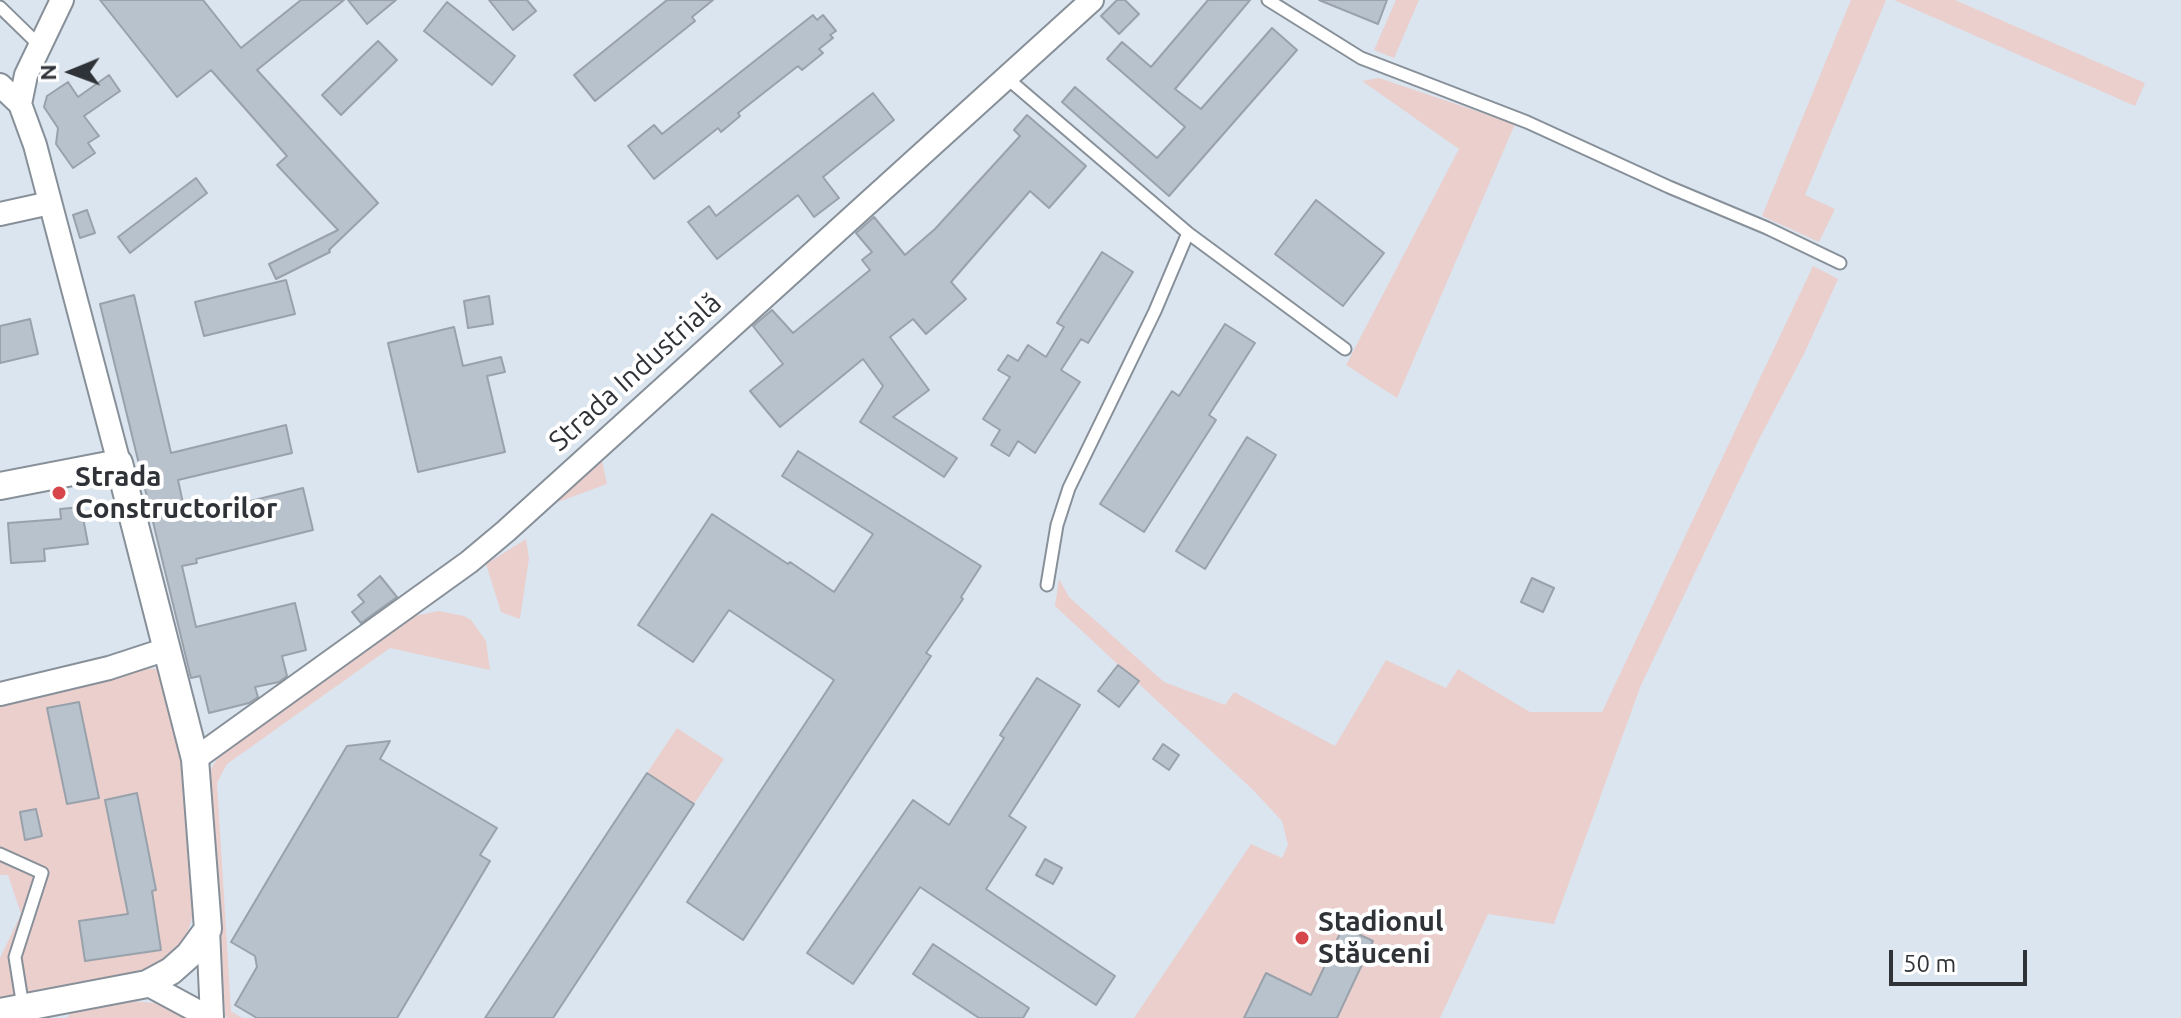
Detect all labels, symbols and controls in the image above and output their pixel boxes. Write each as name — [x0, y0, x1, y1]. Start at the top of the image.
north arrow — [32, 32, 112, 112]
text: N — [35, 64, 60, 81]
street label: Strada Industrială — [542, 286, 728, 458]
place label: Strada Constructorilor — [75, 460, 277, 526]
marker: Strada Constructorilor — [50, 484, 68, 502]
place label: Stadionul Stăuceni — [1318, 905, 1443, 971]
marker: Stadionul Stăuceni — [1293, 929, 1311, 947]
scale bar — [1893, 934, 2031, 984]
text: 50 m — [1903, 950, 1956, 977]

